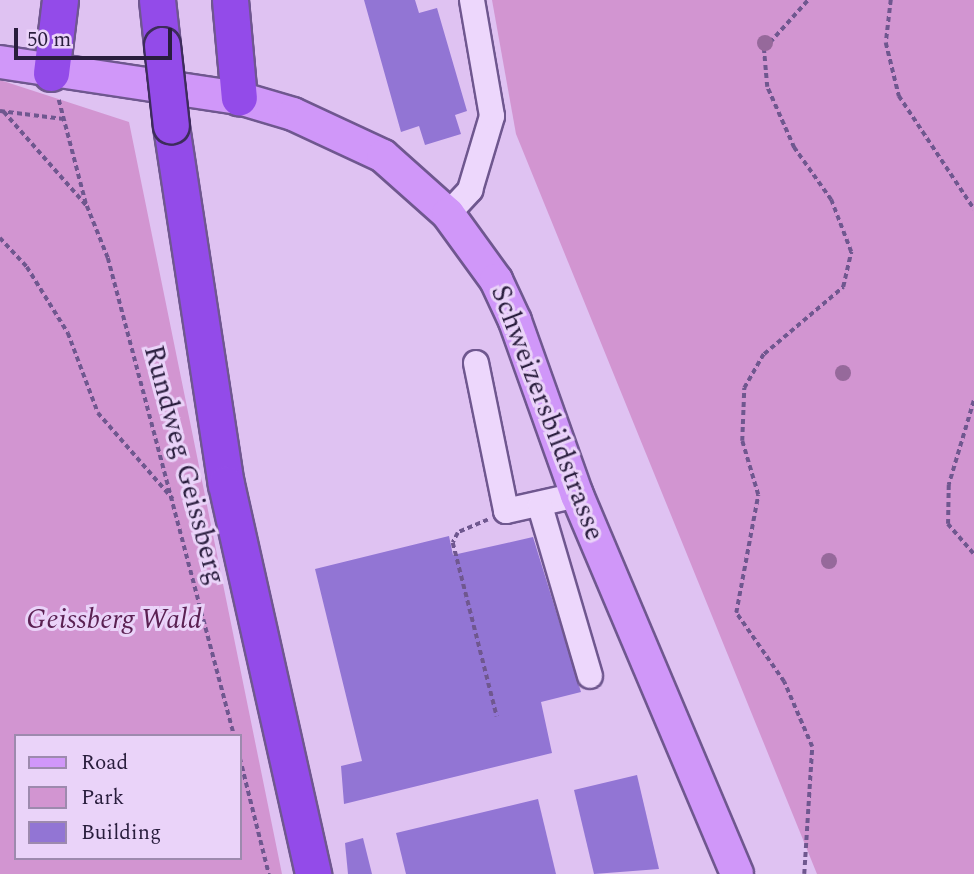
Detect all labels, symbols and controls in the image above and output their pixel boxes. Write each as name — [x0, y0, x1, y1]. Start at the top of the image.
scale bar — [18, 14, 175, 58]
text: 50 m — [27, 24, 71, 56]
street label: Schweizersbildstrasse — [483, 281, 611, 545]
street label: Rundweg Geissberg — [136, 342, 232, 588]
park label: Geissberg Wald — [26, 603, 202, 637]
legend — [14, 734, 242, 860]
text: Road — [81, 747, 128, 779]
text: Park — [81, 782, 124, 814]
text: Building — [81, 817, 161, 849]

